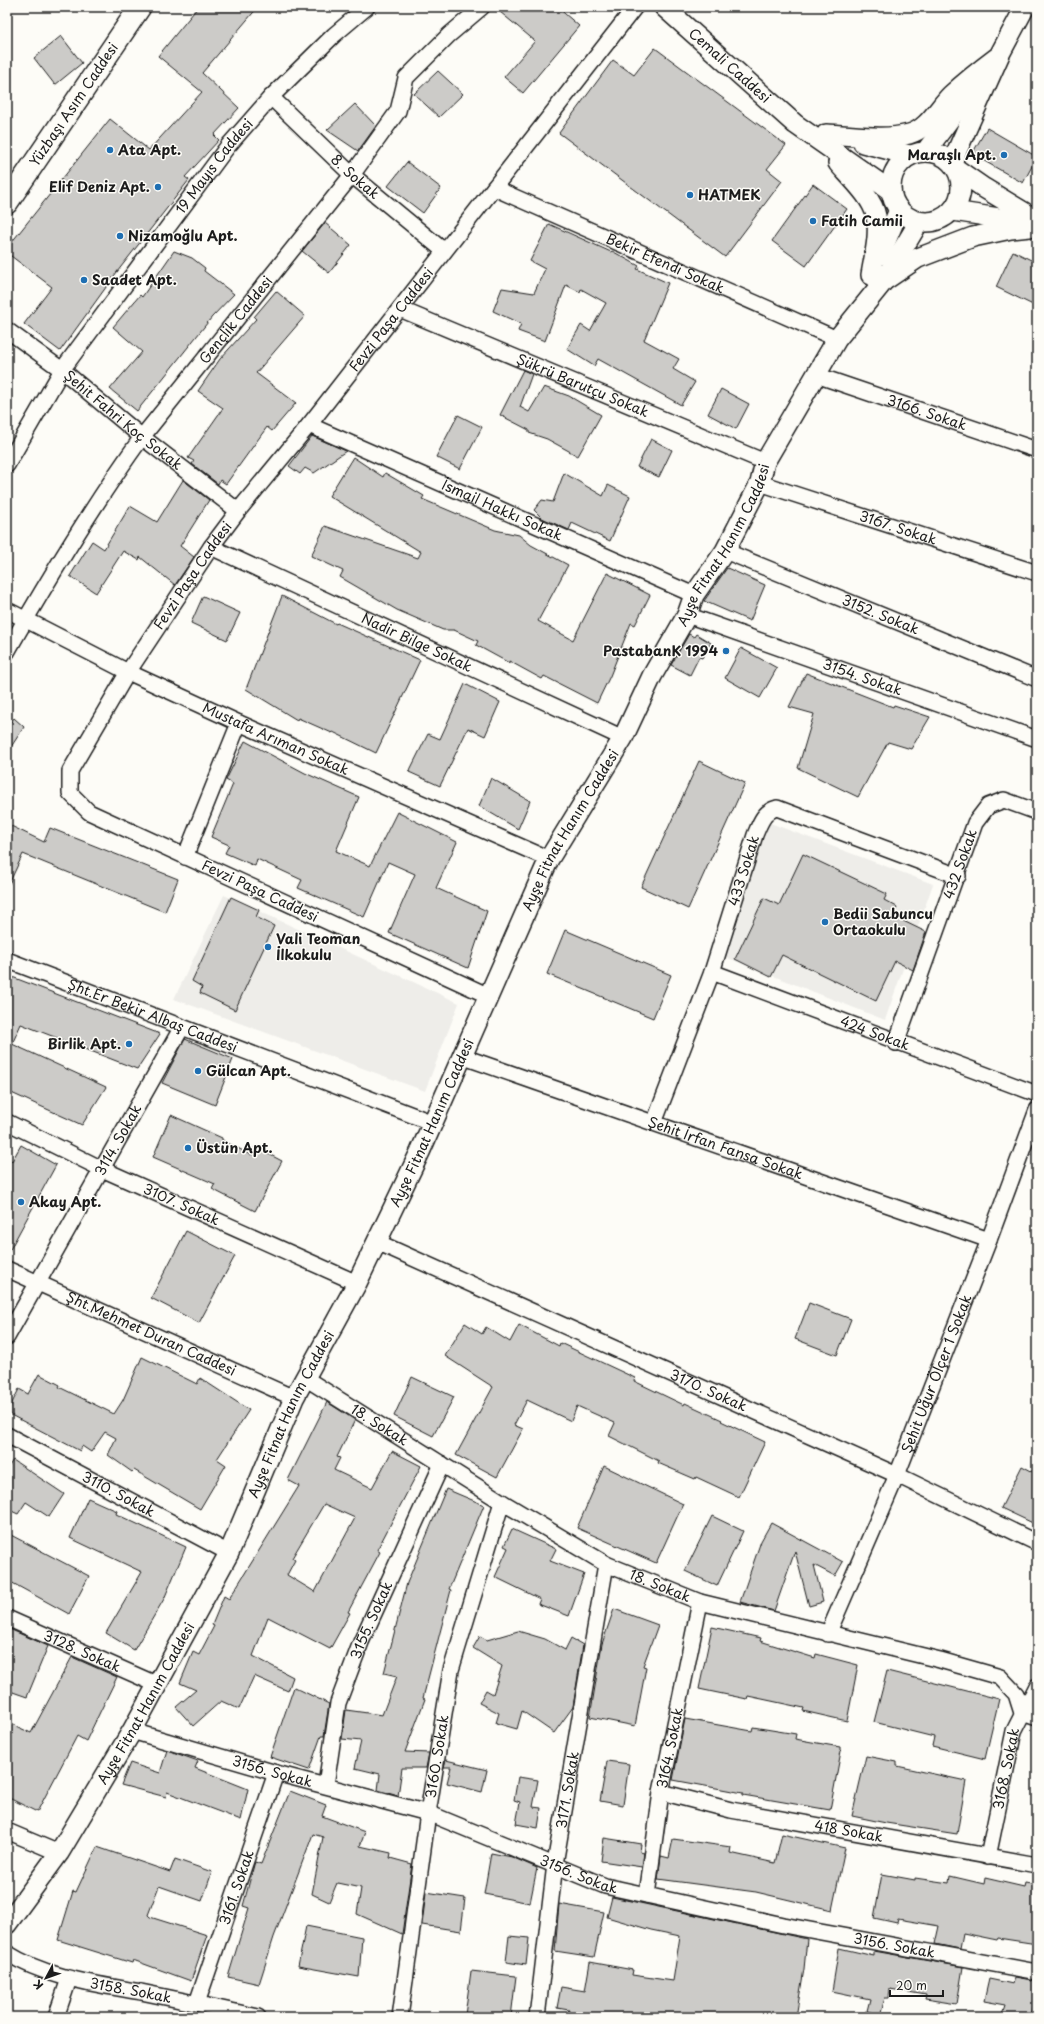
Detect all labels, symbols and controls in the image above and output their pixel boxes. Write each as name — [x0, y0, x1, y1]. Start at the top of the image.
street label: Cemali Caddesi — [684, 23, 776, 108]
street label: Yüzbaşı Asım Caddesi — [24, 38, 123, 170]
street label: 19 Mayıs Caddesi — [170, 114, 258, 218]
place label: Ata Apt. — [117, 139, 181, 160]
place label: Maraşlı Apt. — [907, 144, 996, 165]
marker: Ata Apt. — [105, 145, 115, 155]
street label: 8. Sokak — [326, 149, 384, 204]
marker: Maraşlı Apt. — [999, 150, 1009, 160]
place label: Elif Deniz Apt. — [49, 176, 150, 197]
marker: Elif Deniz Apt. — [153, 182, 163, 192]
place label: HATMEK — [698, 184, 760, 205]
marker: HATMEK — [685, 190, 695, 200]
place label: Fatih Camii — [821, 210, 903, 231]
marker: Fatih Camii — [808, 216, 818, 226]
place label: Nizamoğlu Apt. — [128, 225, 238, 246]
street label: Bekir Efendi Sokak — [603, 228, 728, 298]
marker: Nizamoğlu Apt. — [115, 231, 125, 241]
street label: Fevzi Paşa Caddesi — [344, 263, 438, 376]
place label: Saadet Apt. — [92, 269, 177, 290]
street label: Gençlik Caddesi — [194, 271, 277, 368]
marker: Saadet Apt. — [79, 275, 89, 285]
street label: Şükrü Barutçu Sokak — [513, 348, 652, 422]
street label: Şehit Fahri Koç Sokak — [59, 365, 187, 475]
street label: 3166. Sokak — [884, 389, 970, 435]
street label: Ayşe Fitnat Hanım Caddesi — [672, 461, 774, 630]
street label: İsmail Hakkı Sokak — [438, 474, 566, 546]
street label: 3167. Sokak — [857, 505, 940, 550]
street label: Fevzi Paşa Caddesi — [148, 517, 237, 634]
street label: 3152. Sokak — [839, 589, 922, 640]
street label: Nadir Bilge Sokak — [358, 607, 477, 677]
place label: PastabanK 1994 — [603, 640, 718, 661]
marker: PastabanK 1994 — [721, 646, 731, 656]
street label: 3154. Sokak — [820, 653, 905, 700]
street label: Mustafa Arıman Sokak — [199, 697, 352, 780]
street label: Ayşe Fitnat Hanım Caddesi — [516, 745, 624, 914]
street label: 432 Sokak — [938, 826, 982, 902]
street label: 433 Sokak — [722, 832, 764, 908]
street label: Fevzi Paşa Caddesi — [198, 854, 322, 927]
place label: Bedii Sabuncu Ortaokulu — [833, 903, 933, 940]
marker: Bedii Sabuncu Ortaokulu — [820, 917, 830, 927]
place label: Vali Teoman İlkokulu — [276, 928, 360, 965]
marker: Vali Teoman İlkokulu — [263, 942, 273, 952]
street label: Şht.Er Bekir Albaş Caddesi — [65, 973, 241, 1057]
street label: 424 Sokak — [837, 1010, 913, 1055]
place label: Birlik Apt. — [48, 1033, 121, 1054]
street label: Ayşe Fitnat Hanım Caddesi — [384, 1035, 479, 1210]
marker: Birlik Apt. — [124, 1039, 134, 1049]
place label: Gülcan Apt. — [206, 1060, 291, 1081]
marker: Gülcan Apt. — [193, 1066, 203, 1076]
street label: 3114. Sokak — [89, 1100, 146, 1180]
street label: Şehit İrfan Fansa Sokak — [645, 1111, 806, 1184]
place label: Üstün Apt. — [196, 1137, 273, 1158]
marker: Üstün Apt. — [183, 1143, 193, 1153]
street label: 3107. Sokak — [140, 1178, 223, 1230]
place label: Akay Apt. — [29, 1191, 102, 1212]
marker: Akay Apt. — [16, 1197, 26, 1207]
street label: Şht.Mehmet Duran Caddesi — [63, 1286, 240, 1381]
street label: Şehit Uğur Ölçer 1 Sokak — [896, 1291, 977, 1456]
street label: Ayşe Fitnat Hanım Caddesi — [242, 1327, 339, 1501]
street label: 3170. Sokak — [666, 1363, 751, 1416]
street label: 18. Sokak — [347, 1398, 413, 1451]
street label: 3110. Sokak — [78, 1466, 159, 1522]
street label: 18. Sokak — [626, 1564, 694, 1607]
street label: 3155. Sokak — [344, 1578, 397, 1662]
street label: Ayşe Fitnat Hanım Caddesi — [91, 1618, 199, 1788]
street label: 3128. Sokak — [40, 1624, 124, 1677]
street label: 3164. Sokak — [651, 1705, 688, 1790]
street label: 3160. Sokak — [419, 1713, 454, 1800]
street label: 3168. Sokak — [987, 1726, 1024, 1812]
street label: 3156. Sokak — [230, 1750, 315, 1792]
street label: 3171. Sokak — [550, 1750, 584, 1830]
street label: 418 Sokak — [813, 1814, 885, 1847]
street label: 3161. Sokak — [214, 1847, 259, 1928]
street label: 3156. Sokak — [537, 1849, 620, 1898]
street label: 3156. Sokak — [852, 1927, 937, 1963]
north arrow — [26, 1958, 66, 1998]
street label: 3158. Sokak — [88, 1972, 173, 2008]
scale bar — [890, 1972, 943, 1998]
text: K — [29, 1976, 47, 1994]
text: 20 m — [896, 1976, 927, 1994]

